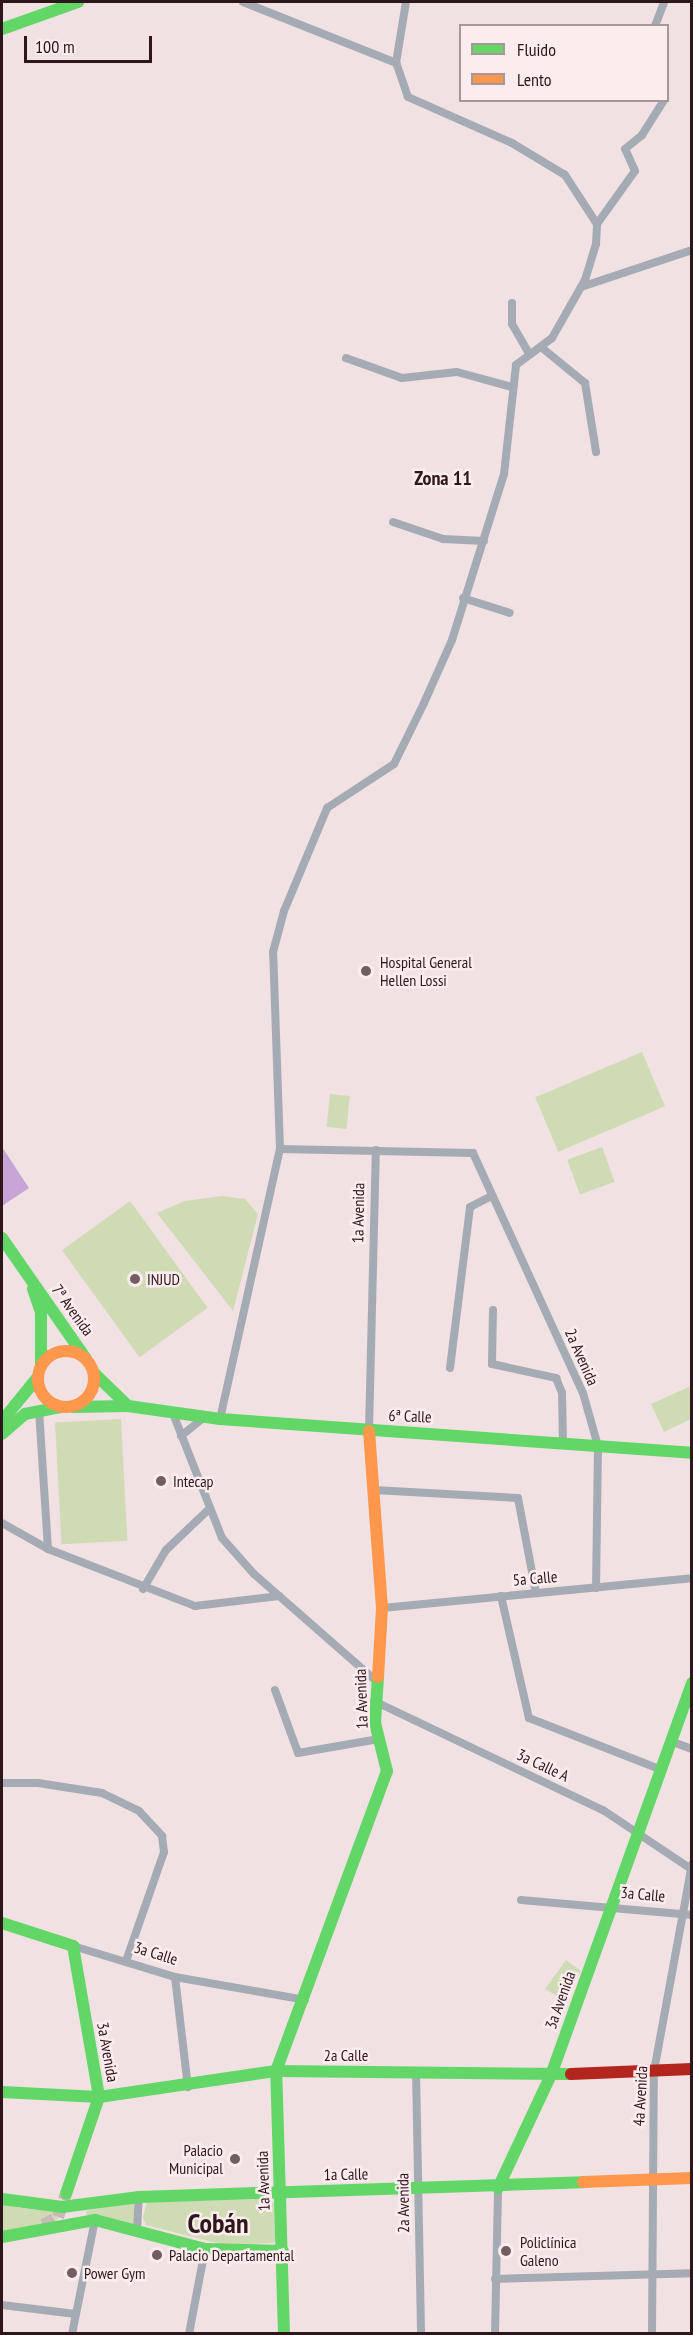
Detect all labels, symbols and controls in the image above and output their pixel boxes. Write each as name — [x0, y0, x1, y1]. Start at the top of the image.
scale bar — [27, 24, 154, 62]
legend — [459, 24, 669, 102]
text: 100 m — [35, 35, 75, 58]
text: Fluido — [517, 38, 556, 61]
text: Lento — [517, 68, 552, 91]
district label: Zona 11 — [414, 466, 472, 490]
place label: Hospital General Hellen Lossi — [380, 952, 472, 990]
marker: Hospital General Hellen Lossi — [357, 962, 375, 980]
street label: 1a Avenida — [348, 1182, 368, 1244]
place label: INJUD — [147, 1269, 180, 1289]
marker: INJUD — [128, 1272, 142, 1286]
street label: 7ª Avenida — [48, 1280, 98, 1340]
street label: 2a Avenida — [561, 1325, 603, 1389]
street label: 6ª Calle — [388, 1406, 432, 1426]
place label: Intecap — [173, 1471, 214, 1491]
marker: Intecap — [154, 1474, 168, 1488]
street label: 5a Calle — [512, 1566, 558, 1590]
street label: 1a Avenida — [350, 1668, 372, 1730]
street label: 3a Calle A — [514, 1745, 572, 1785]
street label: 3a Calle — [620, 1882, 666, 1906]
street label: 3a Calle — [132, 1937, 180, 1969]
street label: 3a Avenida — [541, 1968, 579, 2032]
street label: 3a Avenida — [93, 2020, 123, 2084]
street label: 2a Calle — [324, 2045, 368, 2065]
street label: 4a Avenida — [629, 2065, 651, 2127]
place label: Palacio Municipal — [169, 2140, 223, 2178]
street label: 1a Avenida — [252, 2150, 274, 2212]
marker: Palacio Municipal — [228, 2152, 242, 2166]
street label: 1a Calle — [324, 2164, 368, 2184]
street label: 2a Avenida — [393, 2172, 413, 2234]
district label: Cobán — [188, 2206, 248, 2240]
place label: Policlínica Galeno — [520, 2232, 576, 2270]
marker: Policlínica Galeno — [497, 2242, 515, 2260]
place label: Palacio Departamental — [169, 2245, 294, 2265]
marker: Palacio Departamental — [150, 2248, 164, 2262]
place label: Power Gym — [84, 2263, 146, 2283]
marker: Power Gym — [65, 2266, 79, 2280]

